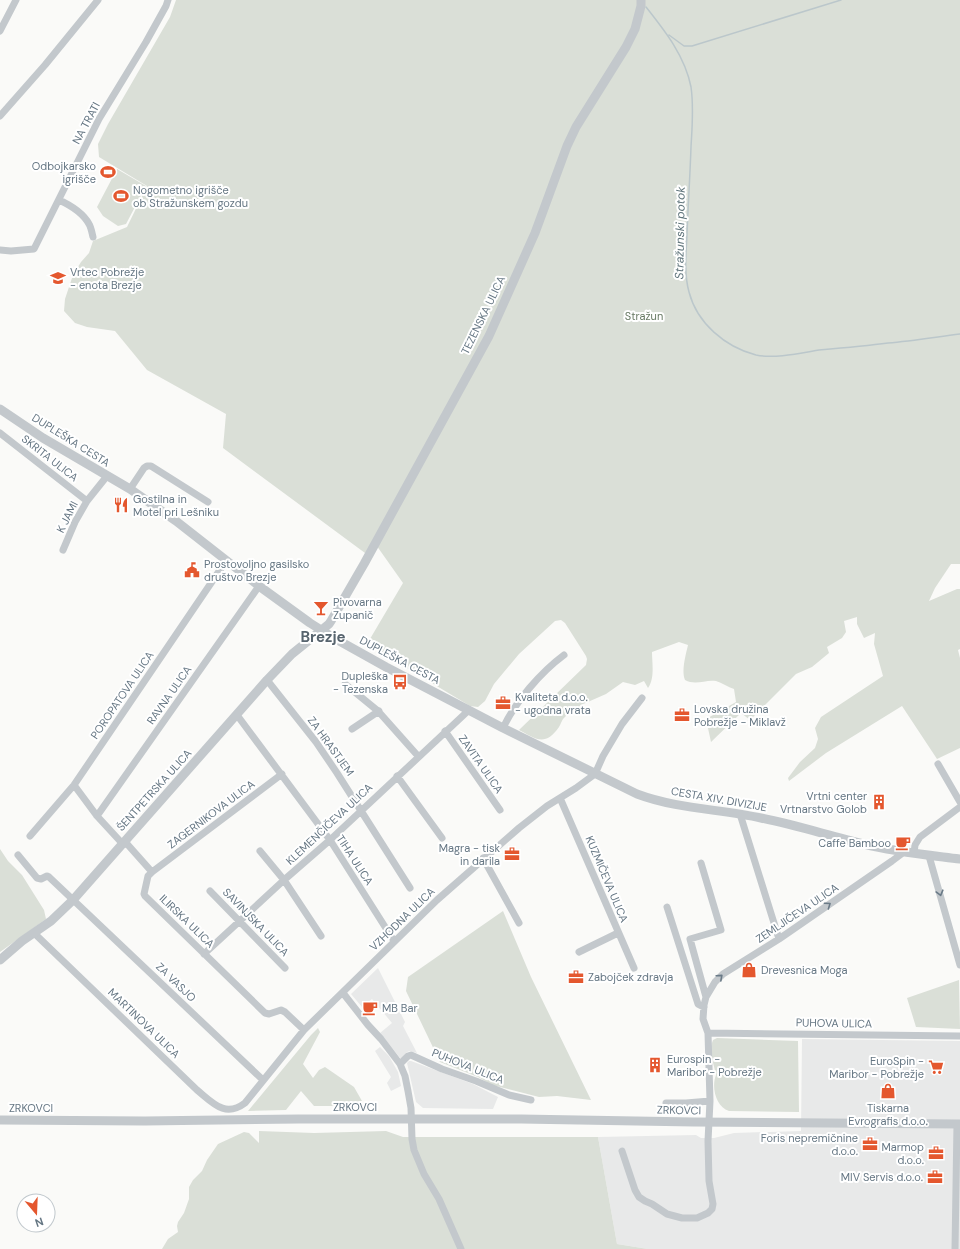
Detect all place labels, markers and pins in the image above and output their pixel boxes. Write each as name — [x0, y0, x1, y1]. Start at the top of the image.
place label: Odbojkarsko igrišče — [32, 159, 96, 186]
sports icon: Odbojkarsko igrišče — [99, 163, 117, 181]
place label: Nogometno igrišče ob Stražunskem gozdu — [133, 183, 248, 210]
sports icon: Nogometno igrišče ob Stražunskem gozdu — [112, 187, 130, 205]
place label: Vrtec Pobrežje - enota Brezje — [70, 265, 144, 292]
school or university icon: Vrtec Pobrežje - enota Brezje — [49, 269, 67, 287]
place label: Gostilna in Motel pri Lešniku — [133, 492, 219, 519]
restaurant icon: Gostilna in Motel pri Lešniku — [112, 496, 130, 514]
place label: Prostovoljno gasilsko društvo Brezje — [204, 557, 309, 584]
public building icon: Prostovoljno gasilsko društvo Brezje — [183, 561, 201, 579]
place label: Pivovarna Zupanič — [333, 595, 382, 622]
bar icon: Pivovarna Zupanič — [312, 599, 330, 617]
place label: Dupleška - Tezenska — [333, 669, 388, 696]
bus stop icon: Dupleška - Tezenska — [391, 673, 409, 691]
place label: Kvaliteta d.o.o. - ugodna vrata — [515, 690, 591, 717]
office icon: Kvaliteta d.o.o. - ugodna vrata — [494, 694, 512, 712]
place label: Lovska družina Pobrežje - Miklavž — [694, 702, 786, 729]
office icon: Lovska družina Pobrežje - Miklavž — [673, 706, 691, 724]
place label: Vrtni center Vrtnarstvo Golob — [780, 789, 867, 816]
building icon: Vrtni center Vrtnarstvo Golob — [870, 793, 888, 811]
cafe icon: Caffe Bamboo — [894, 834, 912, 852]
place label: Caffe Bamboo — [818, 836, 891, 850]
place label: Magra - tisk in darila — [439, 841, 500, 868]
office icon: Magra - tisk in darila — [503, 845, 521, 863]
shop icon: Drevesnica Moga — [740, 961, 758, 979]
place label: Drevesnica Moga — [761, 963, 848, 977]
office icon: Zabojček zdravja — [567, 968, 585, 986]
place label: Zabojček zdravja — [588, 970, 673, 984]
cafe icon: MB Bar — [361, 999, 379, 1017]
place label: MB Bar — [382, 1001, 418, 1015]
place label: Eurospin - Maribor - Pobrežje — [667, 1052, 762, 1079]
place label: EuroSpin - Maribor - Pobrežje — [829, 1054, 924, 1081]
building icon: Eurospin - Maribor - Pobrežje — [646, 1056, 664, 1074]
supermarket icon: EuroSpin - Maribor - Pobrežje — [927, 1058, 945, 1076]
shop icon: Tiskarna Evrografis d.o.o. — [879, 1082, 897, 1100]
place label: Tiskarna Evrografis d.o.o. — [848, 1101, 928, 1128]
place label: Foris nepremičnine d.o.o. — [761, 1131, 858, 1158]
office icon: Foris nepremičnine d.o.o. — [861, 1135, 879, 1153]
place label: Marmop d.o.o. — [881, 1140, 924, 1167]
office icon: Marmop d.o.o. — [927, 1144, 945, 1162]
office icon: MIV Servis d.o.o. — [926, 1168, 944, 1186]
place label: MIV Servis d.o.o. — [841, 1170, 923, 1184]

